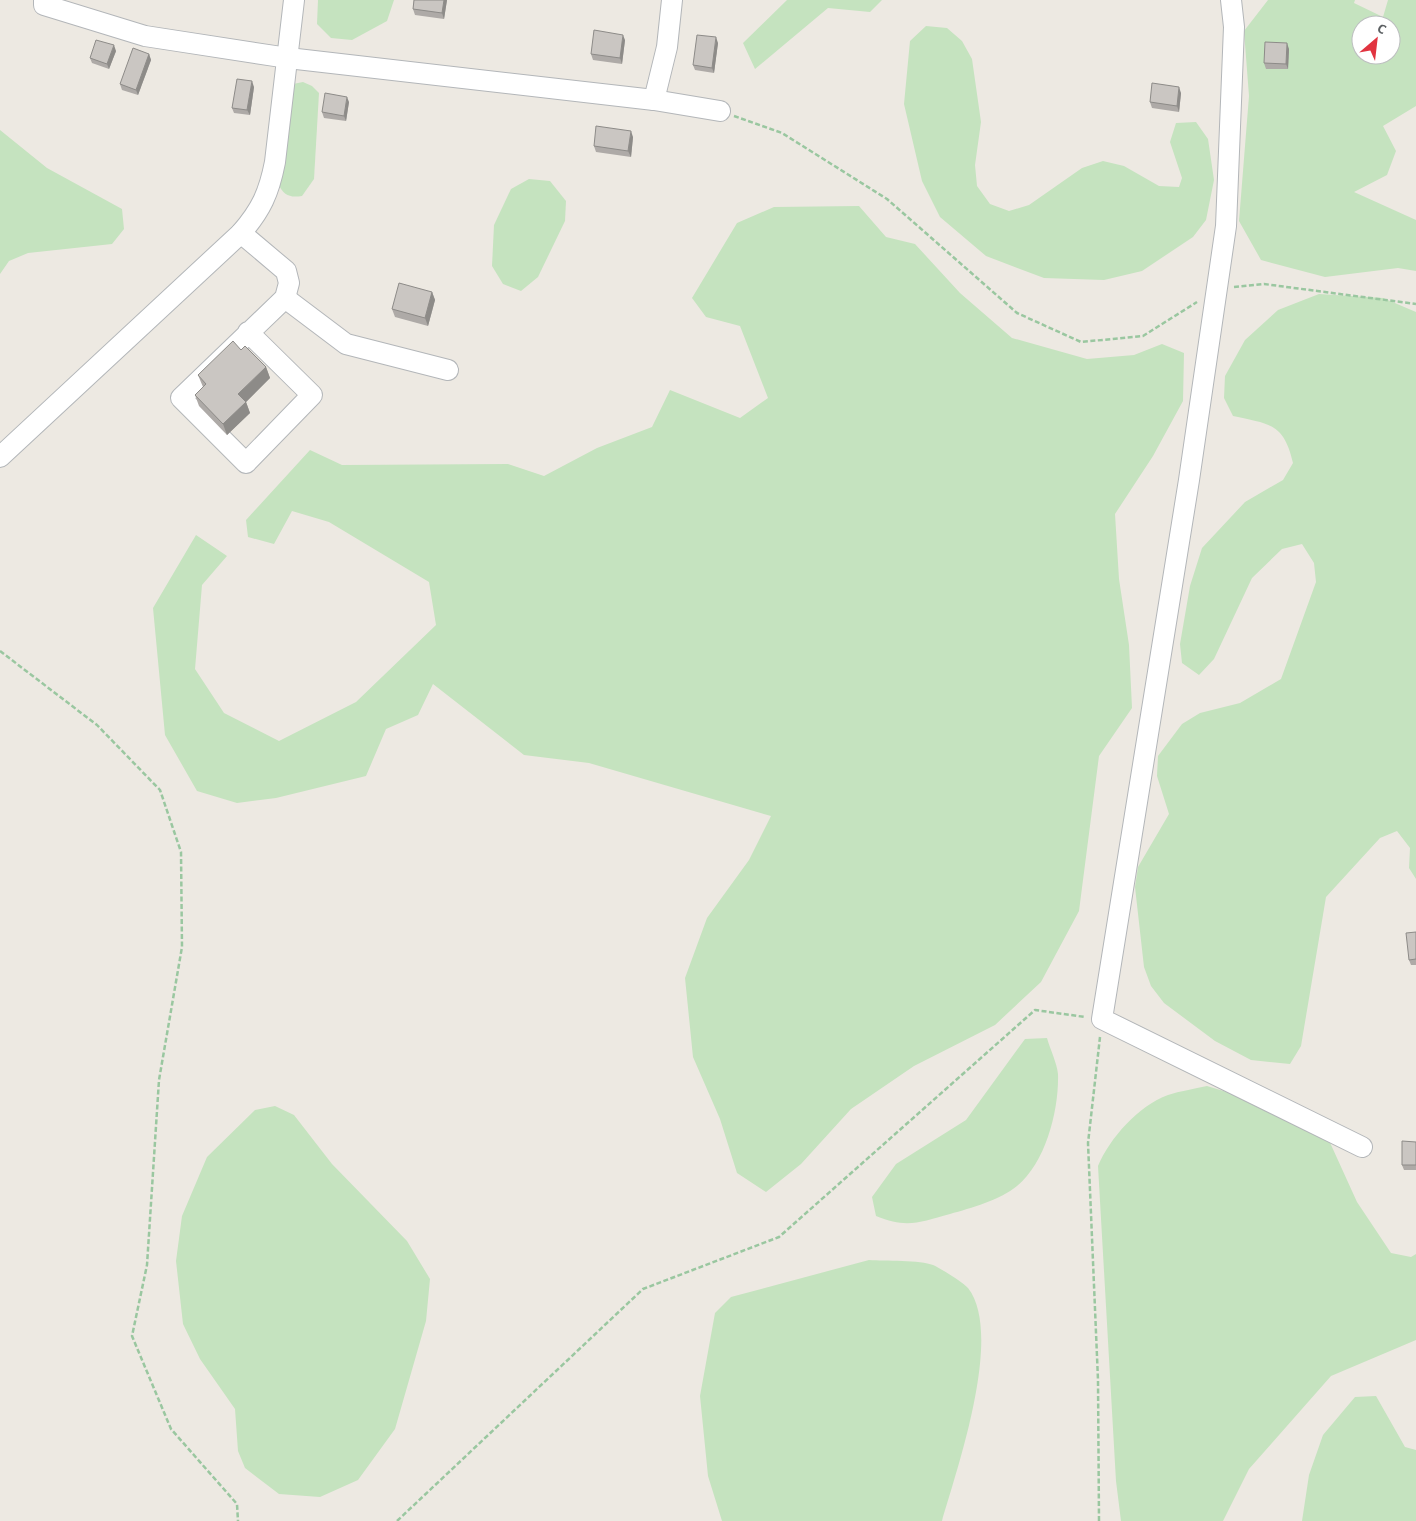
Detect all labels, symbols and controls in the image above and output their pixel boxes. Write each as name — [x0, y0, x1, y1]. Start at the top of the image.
north arrow — [1351, 15, 1401, 65]
text: С — [1375, 21, 1389, 38]

